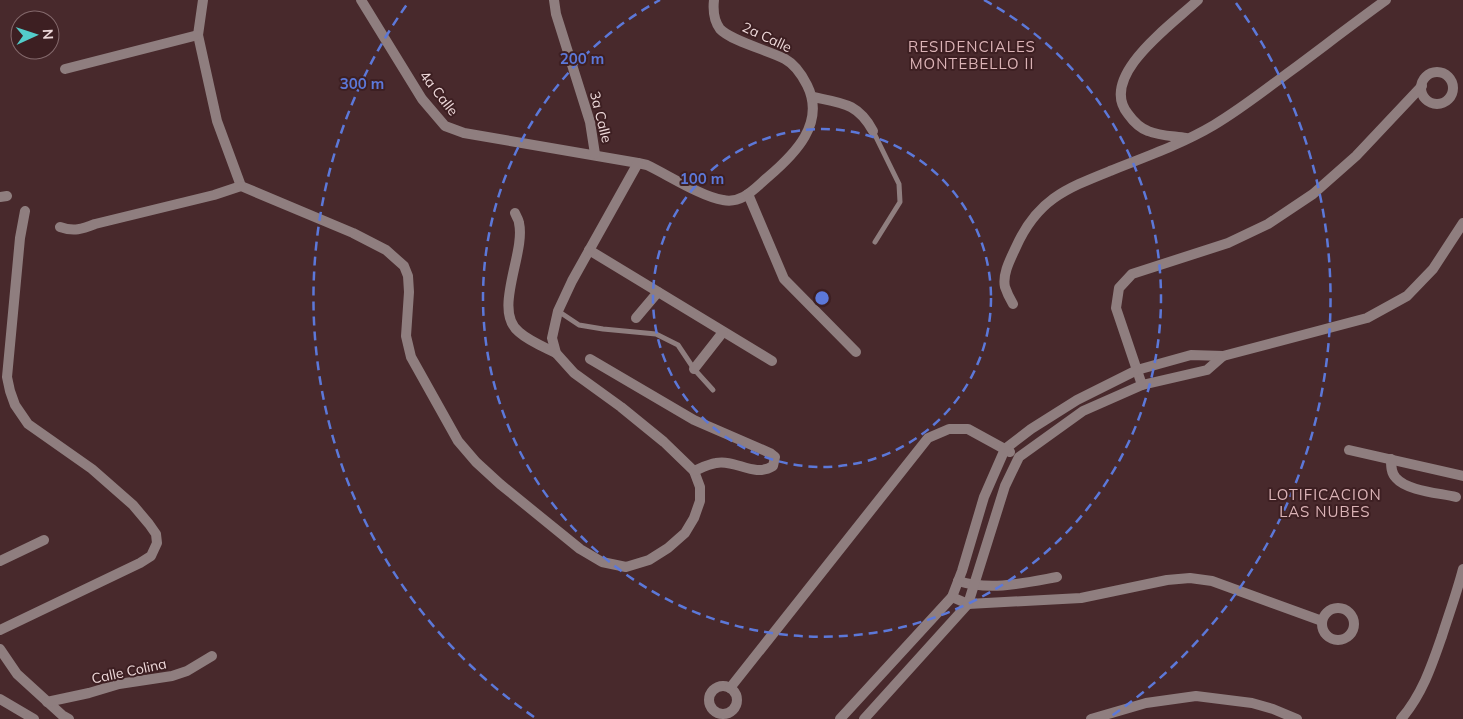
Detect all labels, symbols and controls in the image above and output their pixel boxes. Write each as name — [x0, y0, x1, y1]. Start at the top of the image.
north arrow — [10, 10, 60, 60]
street label: 2a Calle — [739, 18, 795, 56]
text: N — [39, 29, 57, 40]
district label: RESIDENCIALES MONTEBELLO II — [908, 37, 1036, 73]
text: 200 m — [560, 49, 604, 68]
street label: 4a Calle — [416, 67, 462, 119]
text: 300 m — [340, 74, 384, 93]
street label: 3a Calle — [586, 89, 616, 145]
text: 100 m — [680, 169, 724, 188]
centre of rings — [813, 289, 831, 307]
district label: LOTIFICACION LAS NUBES — [1268, 485, 1382, 521]
street label: Calle Colina — [90, 654, 168, 688]

